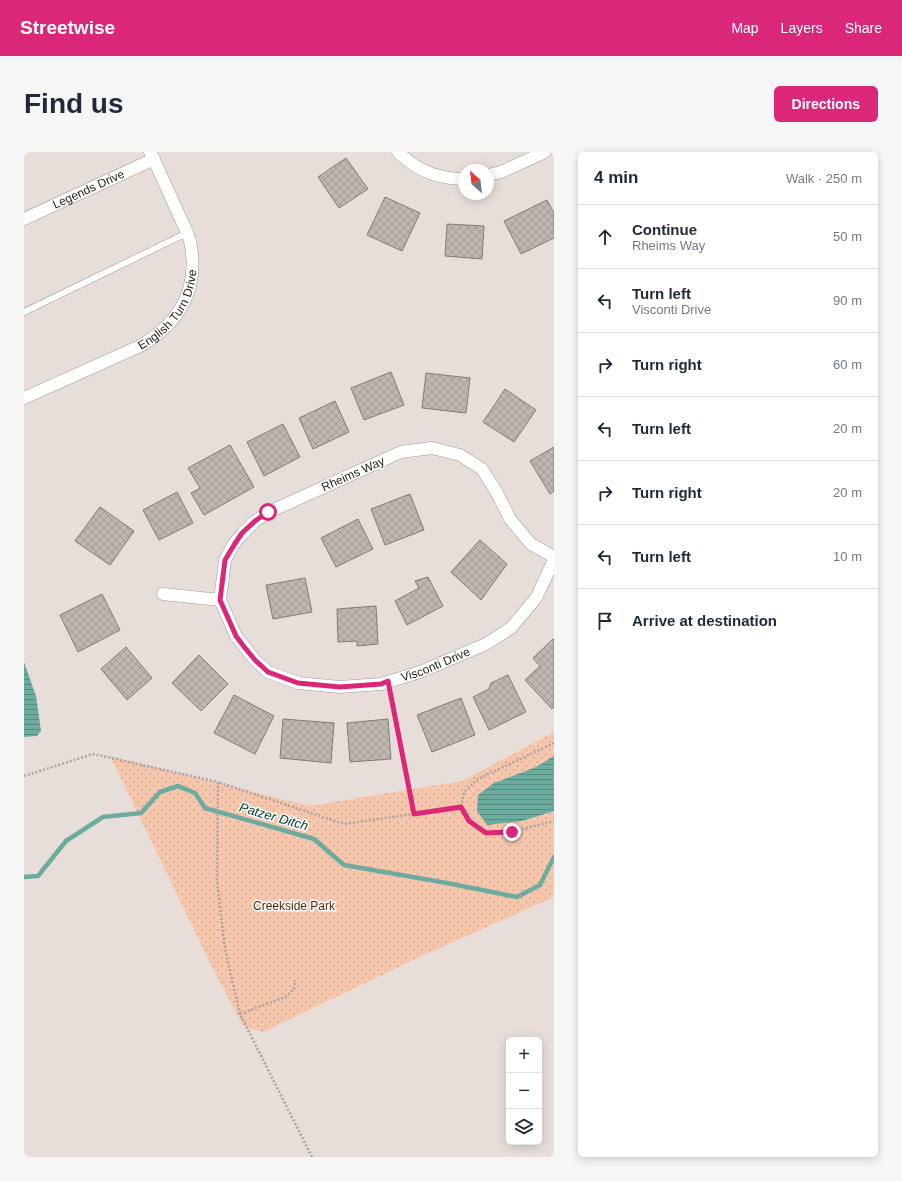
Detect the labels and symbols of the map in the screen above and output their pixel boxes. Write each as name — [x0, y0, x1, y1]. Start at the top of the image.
north arrow — [458, 164, 494, 200]
street label: Legends Drive — [50, 167, 127, 212]
street label: English Turn Drive — [135, 268, 199, 353]
street label: Rheims Way — [319, 454, 387, 494]
route start — [259, 503, 277, 521]
street label: Visconti Drive — [399, 644, 472, 684]
water label: Patzer Ditch — [238, 800, 310, 833]
route end — [503, 823, 521, 841]
park label: Creekside Park — [253, 899, 336, 913]

